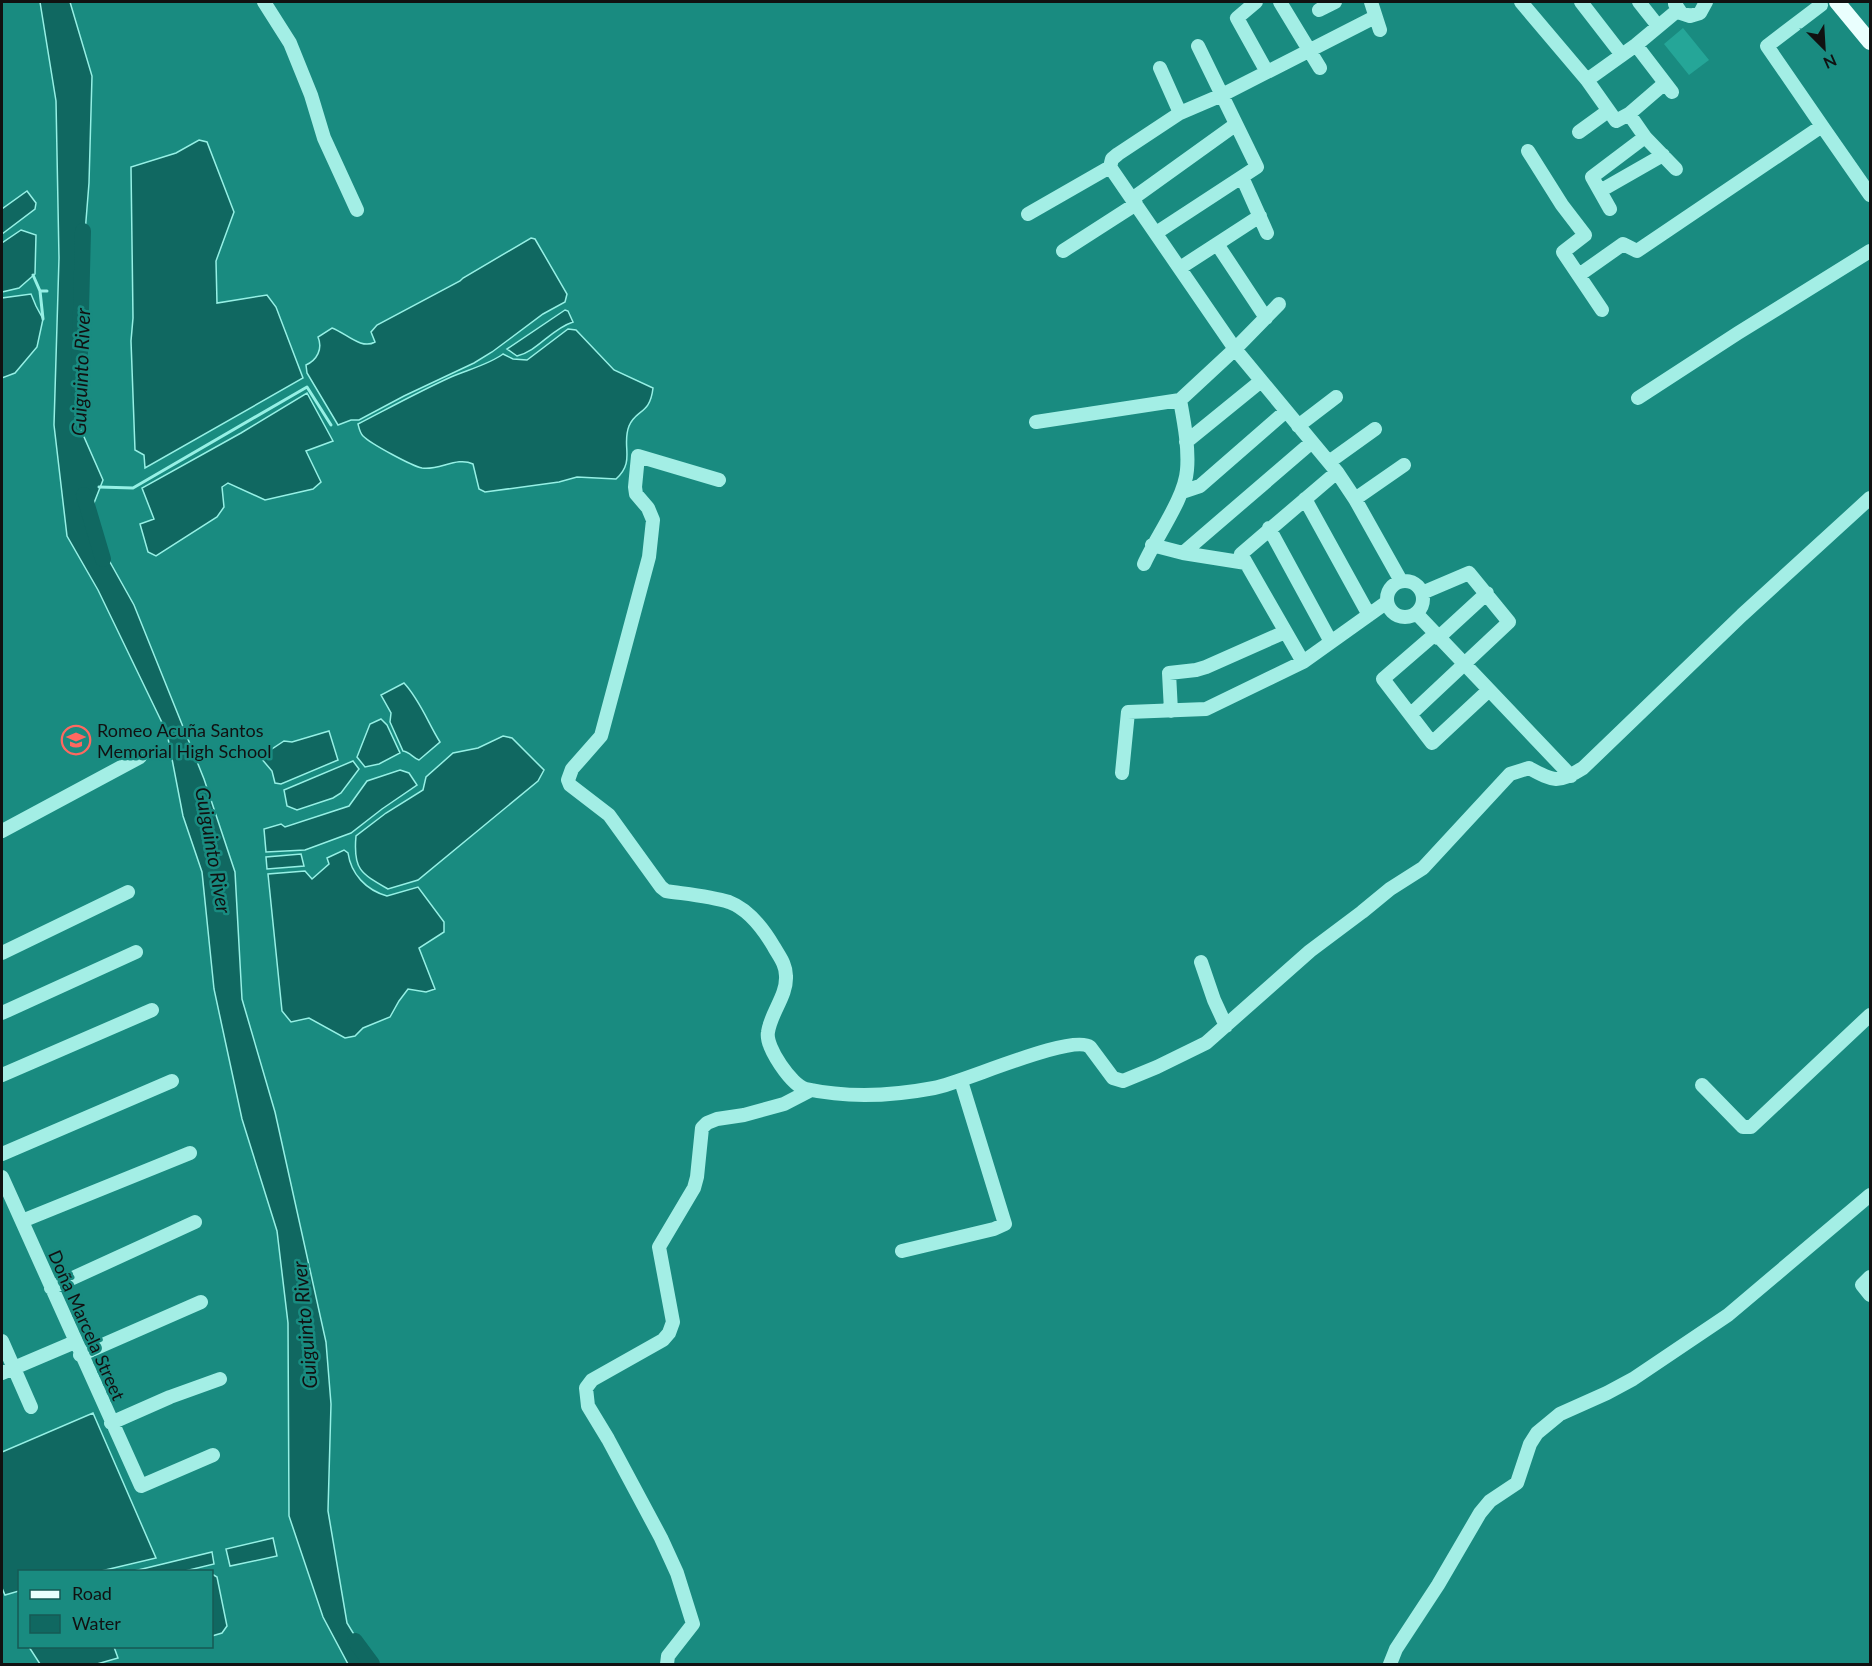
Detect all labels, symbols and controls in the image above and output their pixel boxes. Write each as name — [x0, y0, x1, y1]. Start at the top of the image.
north arrow — [1794, 18, 1854, 78]
text: N — [1821, 51, 1840, 73]
water label: Guiguinto River — [66, 307, 94, 436]
place label: Romeo Acuña Santos Memorial High School — [97, 719, 272, 762]
school or university icon: Romeo Acuña Santos Memorial High School — [60, 724, 92, 756]
water label: Guiguinto River — [191, 785, 237, 916]
street label: Doña Marcela Street — [44, 1246, 130, 1404]
water label: Guiguinto River — [286, 1259, 322, 1390]
legend — [18, 1570, 213, 1648]
text: Road — [72, 1582, 112, 1604]
text: Water — [72, 1612, 121, 1634]

